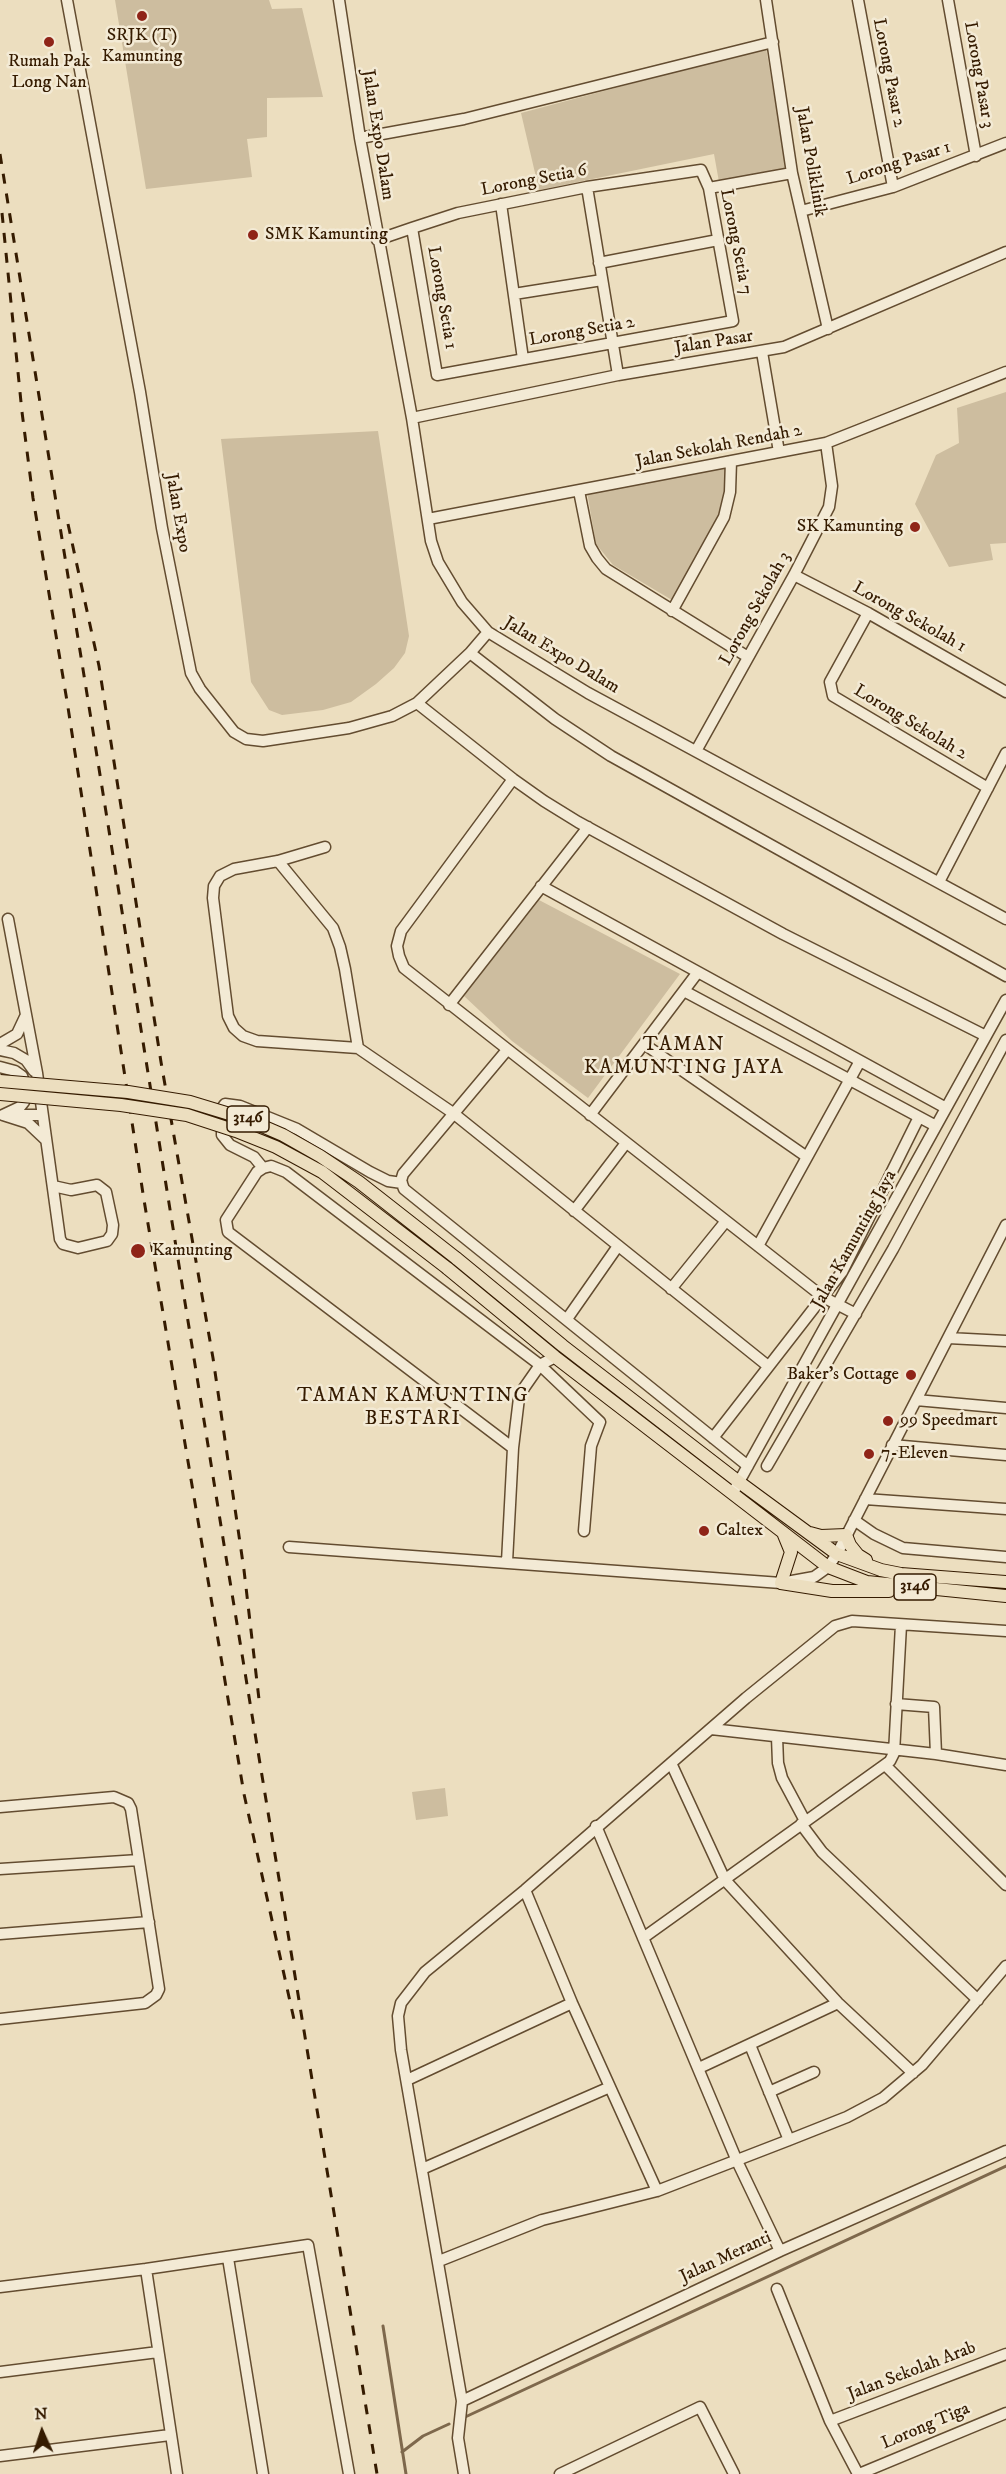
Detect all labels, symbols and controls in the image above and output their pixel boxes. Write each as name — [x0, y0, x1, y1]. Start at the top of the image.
marker: SRJK (T) Kamunting — [135, 9, 149, 23]
street label: Lorong Pasar 2 — [867, 17, 909, 129]
street label: Lorong Pasar 3 — [958, 20, 998, 130]
place label: SRJK (T) Kamunting — [102, 25, 182, 68]
marker: Rumah Pak Long Nan — [42, 35, 56, 49]
place label: Rumah Pak Long Nan — [8, 51, 90, 94]
street label: Jalan Expo Dalam — [356, 68, 398, 202]
street label: Jalan Poliklinik — [790, 105, 830, 219]
street label: Lorong Pasar 1 — [844, 137, 954, 191]
street label: Lorong Setia 6 — [479, 160, 589, 202]
street label: Lorong Setia 7 — [714, 187, 756, 297]
place label: SMK Kamunting — [265, 224, 388, 246]
marker: SMK Kamunting — [246, 228, 260, 242]
street label: Lorong Setia 1 — [421, 245, 461, 351]
street label: Lorong Setia 2 — [528, 312, 636, 352]
street label: Jalan Pasar — [673, 326, 755, 360]
street label: Jalan Sekolah Rendah 2 — [634, 420, 804, 474]
street label: Jalan Expo — [159, 472, 195, 554]
place label: SK Kamunting — [797, 516, 903, 538]
marker: SK Kamunting — [908, 520, 922, 534]
street label: Lorong Sekolah 3 — [716, 548, 796, 670]
street label: Lorong Sekolah 1 — [848, 578, 970, 658]
street label: Jalan Expo Dalam — [499, 613, 623, 699]
street label: Lorong Sekolah 2 — [849, 681, 971, 765]
district label: TAMAN KAMUNTING JAYA — [584, 1034, 784, 1081]
road number: 3146 — [227, 1106, 269, 1132]
street label: Jalan Kamunting Jaya — [808, 1167, 902, 1313]
place label: Kamunting — [152, 1240, 232, 1262]
marker: Kamunting — [129, 1242, 147, 1260]
place label: Baker's Cottage — [787, 1364, 899, 1386]
marker: Baker's Cottage — [904, 1368, 918, 1382]
district label: TAMAN KAMUNTING BESTARI — [297, 1385, 529, 1432]
place label: 99 Speedmart — [900, 1410, 998, 1432]
marker: 99 Speedmart — [881, 1414, 895, 1428]
place label: 7-Eleven — [881, 1443, 948, 1465]
marker: 7-Eleven — [862, 1447, 876, 1461]
place label: Caltex — [716, 1520, 763, 1542]
marker: Caltex — [697, 1524, 711, 1538]
road number: 3146 — [894, 1574, 936, 1600]
street label: Jalan Meranti — [677, 2227, 775, 2289]
street label: Jalan Sekolah Arab — [845, 2338, 979, 2406]
street label: Lorong Tiga — [879, 2399, 973, 2455]
north arrow — [12, 2402, 72, 2462]
text: N — [34, 2404, 48, 2424]

